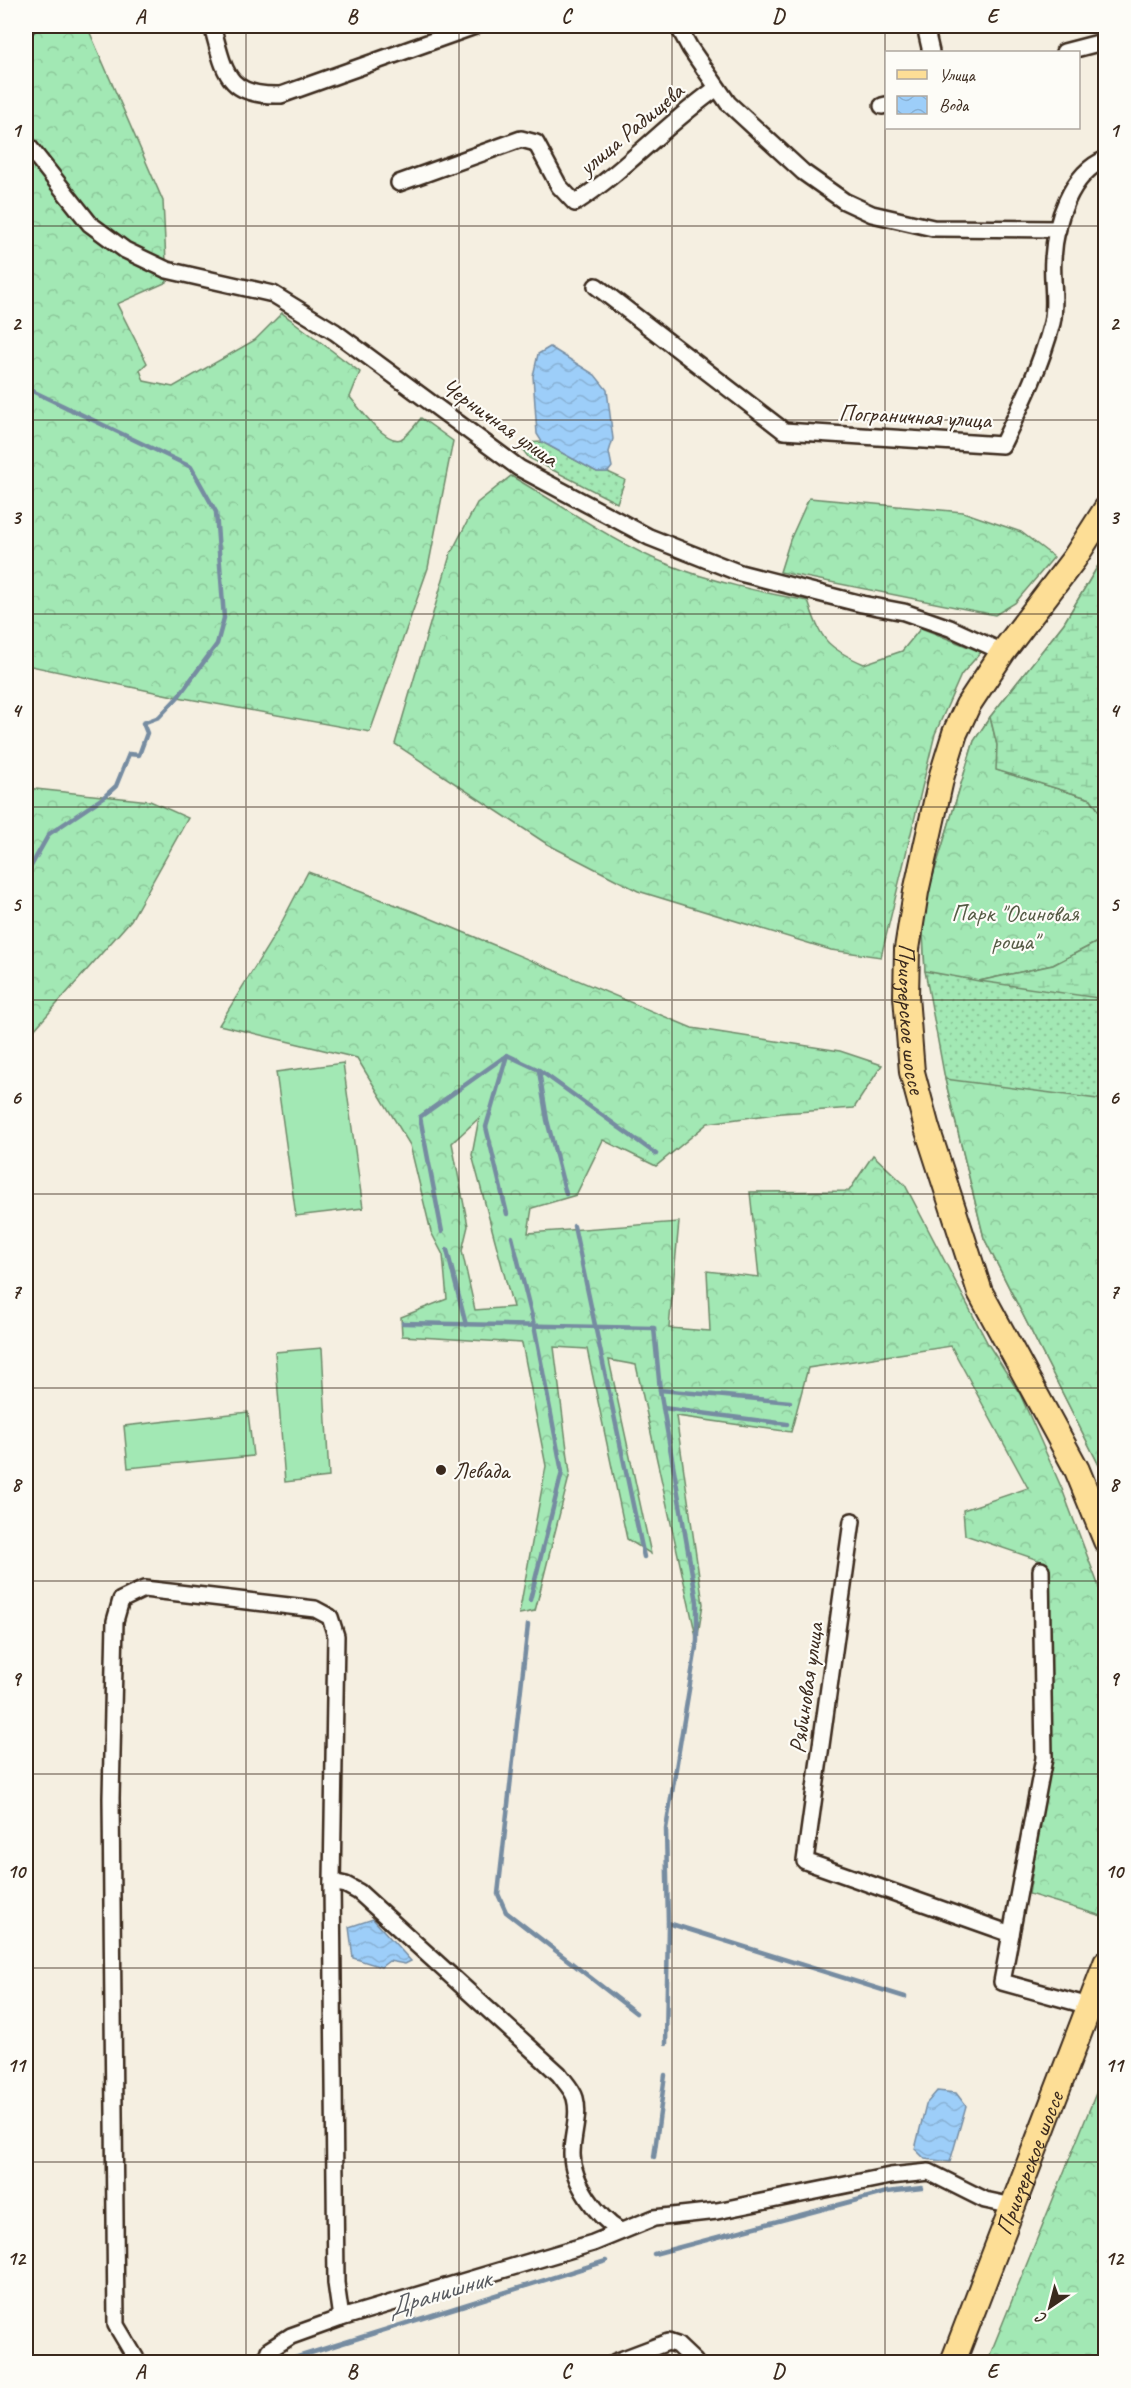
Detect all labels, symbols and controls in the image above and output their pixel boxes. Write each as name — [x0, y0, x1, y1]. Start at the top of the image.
text: A — [135, 4, 147, 29]
text: B — [347, 4, 359, 29]
text: C — [561, 4, 573, 29]
text: D — [772, 4, 786, 29]
text: E — [987, 4, 1001, 29]
legend — [885, 51, 1080, 129]
text: Улица — [939, 64, 976, 86]
street label: улица Радищева — [571, 75, 691, 183]
text: Вода — [939, 94, 970, 116]
text: 1 — [12, 118, 23, 143]
text: 1 — [1110, 118, 1121, 143]
text: 2 — [12, 311, 23, 336]
text: 2 — [1110, 311, 1121, 336]
street label: Черничная улица — [436, 371, 565, 474]
street label: Пограничная улица — [838, 397, 993, 435]
text: 3 — [12, 505, 23, 530]
text: 3 — [1110, 505, 1121, 530]
text: 4 — [12, 698, 24, 723]
text: 4 — [1110, 698, 1122, 723]
text: 5 — [12, 892, 23, 917]
text: 5 — [1110, 892, 1121, 917]
park label: Парк "Осиновая роща" — [951, 898, 1080, 956]
street label: Приозерское шоссе — [891, 943, 933, 1099]
text: 6 — [11, 1085, 22, 1110]
text: 6 — [1109, 1085, 1120, 1110]
text: 7 — [12, 1279, 23, 1304]
text: 7 — [1110, 1279, 1121, 1304]
place label: Левада — [453, 1455, 511, 1485]
marker: Левада — [434, 1463, 448, 1477]
text: 8 — [12, 1472, 24, 1497]
text: 8 — [1110, 1472, 1122, 1497]
street label: Рябиновая улица — [782, 1619, 830, 1755]
text: 9 — [12, 1666, 23, 1691]
text: 9 — [1110, 1666, 1121, 1691]
text: 10 — [7, 1859, 27, 1884]
text: 10 — [1105, 1859, 1125, 1884]
text: 11 — [7, 2053, 27, 2078]
text: 11 — [1105, 2053, 1125, 2078]
street label: Приозерское шоссе — [988, 2085, 1071, 2239]
text: 12 — [7, 2246, 27, 2271]
text: 12 — [1105, 2246, 1125, 2271]
water label: Дранишник — [383, 2260, 499, 2325]
north arrow — [1020, 2277, 1080, 2337]
text: С — [1031, 2307, 1051, 2329]
text: A — [135, 2359, 147, 2384]
text: B — [347, 2359, 359, 2384]
text: C — [561, 2359, 573, 2384]
text: D — [772, 2359, 786, 2384]
text: E — [987, 2359, 1001, 2384]

